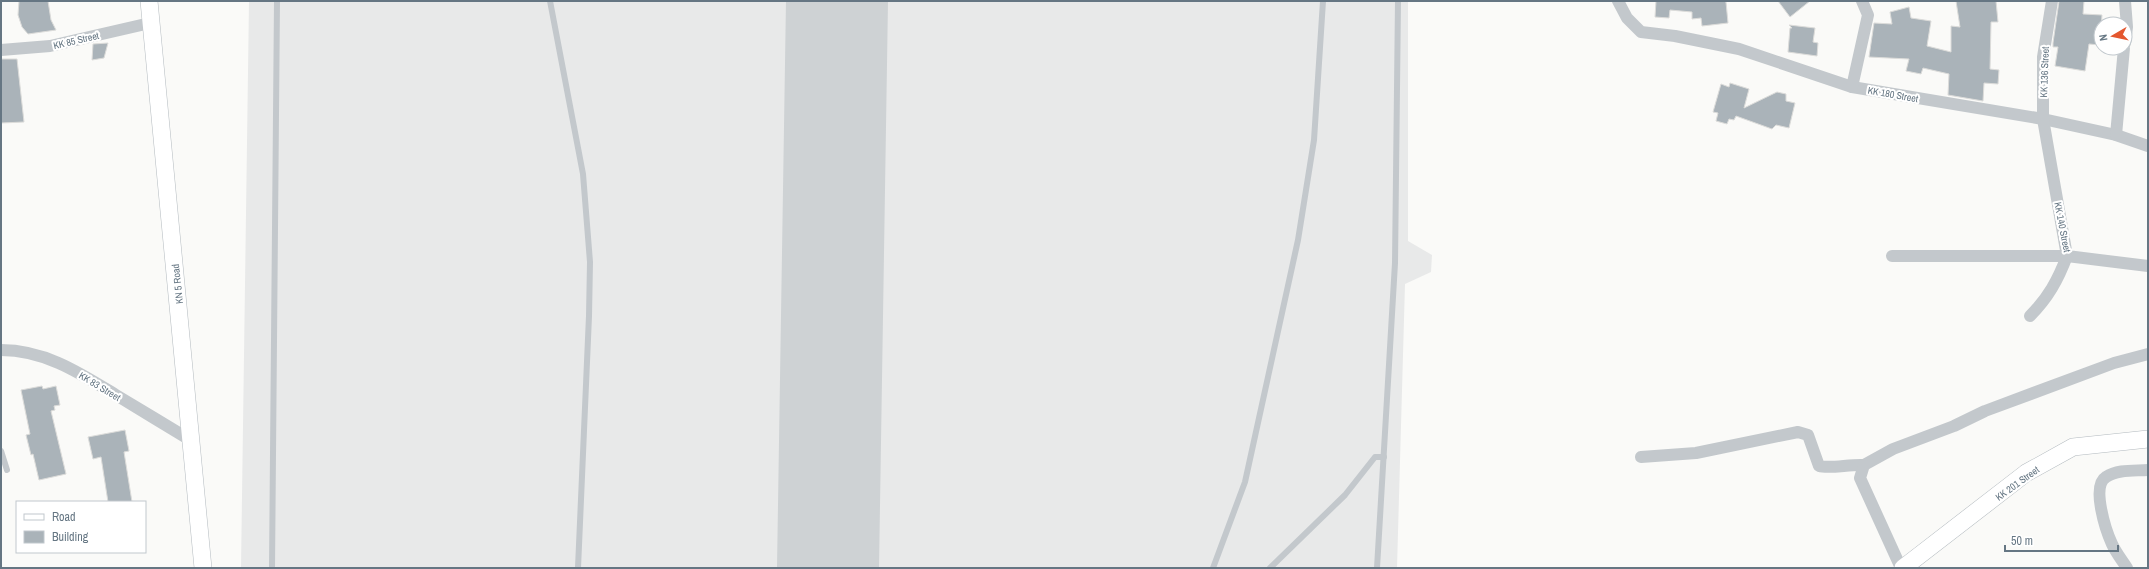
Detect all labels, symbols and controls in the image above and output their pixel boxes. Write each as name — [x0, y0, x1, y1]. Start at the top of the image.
north arrow — [2093, 16, 2133, 56]
street label: KK 85 Street — [52, 29, 101, 52]
text: N — [2096, 33, 2111, 42]
street label: KK 136 Street — [2037, 46, 2052, 98]
street label: KK 180 Street — [1867, 84, 1920, 105]
street label: KK 140 Street — [2051, 201, 2074, 254]
street label: KN 5 Road — [169, 263, 186, 305]
street label: KK 83 Street — [76, 369, 124, 404]
street label: KK 201 Street — [1993, 463, 2042, 504]
legend — [16, 501, 146, 553]
text: Road — [52, 509, 76, 525]
scale bar — [2005, 527, 2118, 553]
text: Building — [52, 529, 89, 545]
text: 50 m — [2011, 533, 2033, 549]

